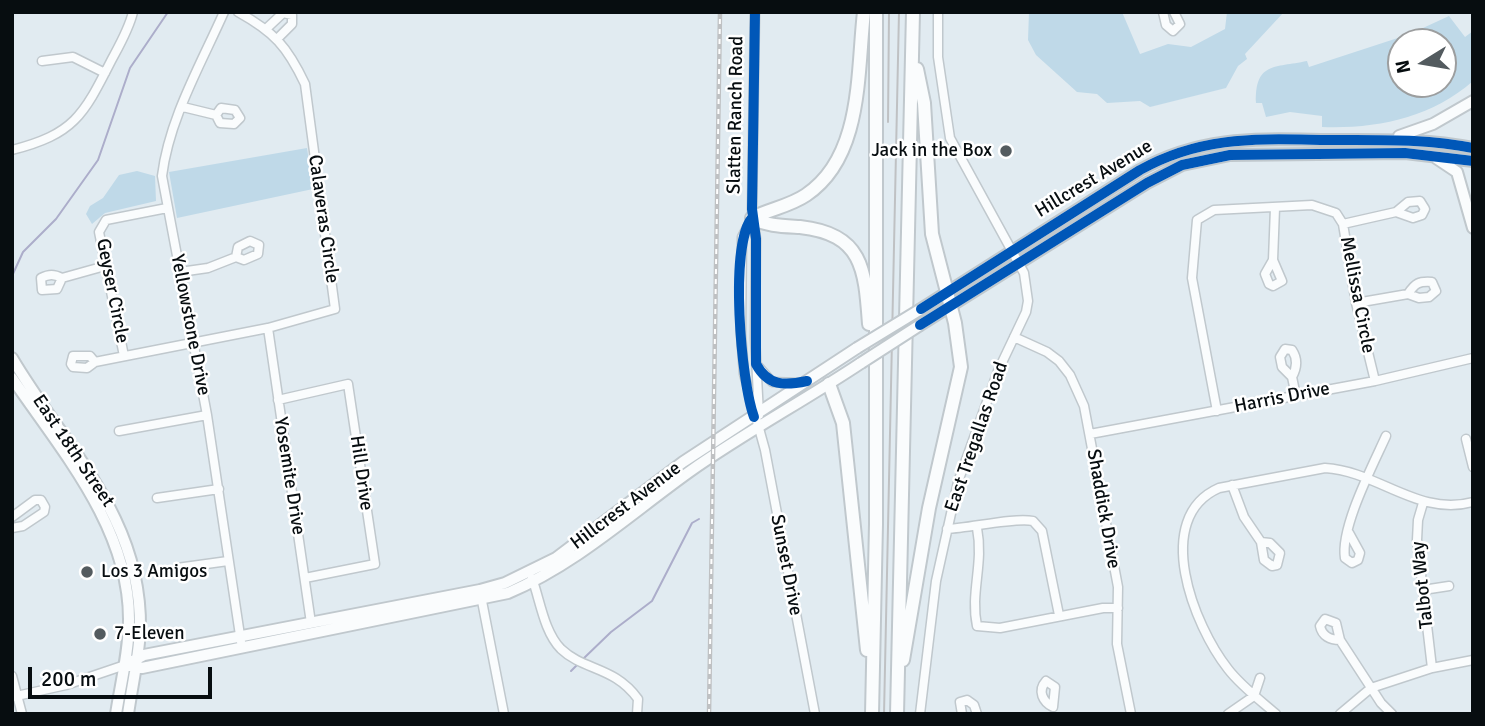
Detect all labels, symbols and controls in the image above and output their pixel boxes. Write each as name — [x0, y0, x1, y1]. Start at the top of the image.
north arrow — [1387, 28, 1457, 98]
street label: Slatten Ranch Road — [723, 36, 749, 194]
text: N — [1390, 58, 1416, 75]
street label: Hillcrest Avenue — [1031, 135, 1157, 223]
place label: Jack in the Box — [872, 140, 992, 162]
marker: Jack in the Box — [998, 143, 1014, 159]
street label: Calaveras Circle — [303, 153, 343, 285]
street label: Mellissa Circle — [1335, 235, 1379, 355]
street label: Geyser Circle — [91, 237, 133, 345]
street label: Yellowstone Drive — [165, 252, 215, 398]
street label: East Tregallas Road — [941, 359, 1013, 515]
street label: Harris Drive — [1232, 378, 1332, 418]
street label: East 18th Street — [27, 390, 119, 512]
street label: Yosemite Drive — [268, 415, 310, 537]
street label: Hill Drive — [344, 434, 378, 512]
street label: Shaddick Drive — [1081, 448, 1125, 570]
street label: Hillcrest Avenue — [566, 457, 686, 555]
street label: Sunset Drive — [765, 513, 807, 617]
street label: Talbot Way — [1407, 540, 1439, 630]
place label: Los 3 Amigos — [101, 561, 207, 583]
marker: Los 3 Amigos — [79, 564, 95, 580]
place label: 7-Eleven — [114, 623, 185, 645]
marker: 7-Eleven — [92, 626, 108, 642]
scale bar — [32, 652, 215, 696]
text: 200 m — [41, 666, 96, 692]

